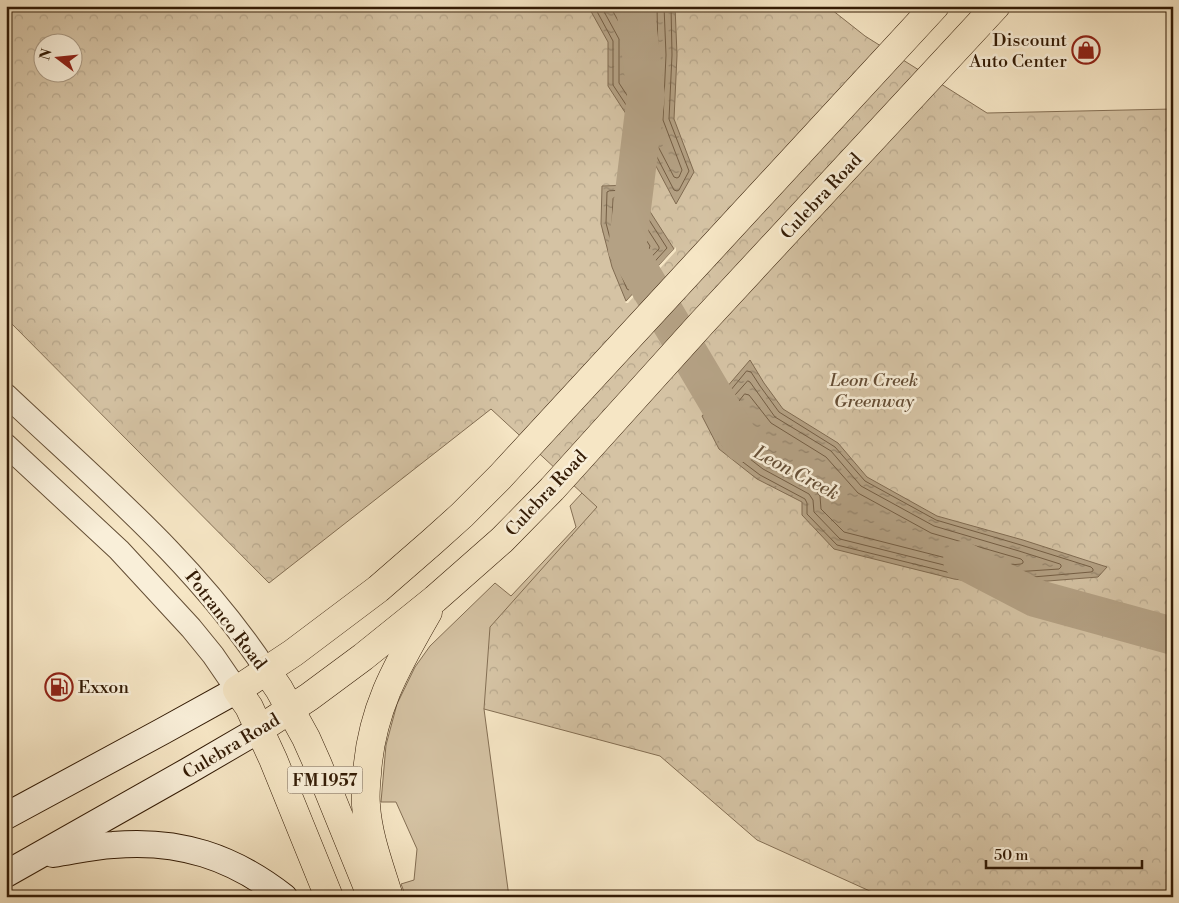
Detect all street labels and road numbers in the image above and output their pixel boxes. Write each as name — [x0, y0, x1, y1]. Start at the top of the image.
street label: Culebra Road — [776, 148, 868, 244]
street label: Culebra Road — [501, 445, 593, 541]
street label: Potranco Road — [180, 566, 272, 675]
street label: Culebra Road — [178, 708, 285, 785]
road number: FM 1957 — [288, 766, 362, 794]

